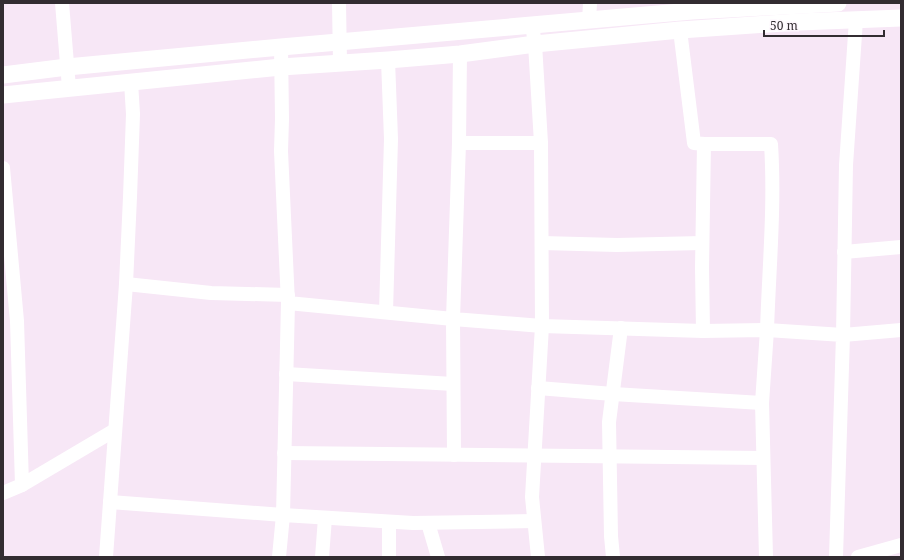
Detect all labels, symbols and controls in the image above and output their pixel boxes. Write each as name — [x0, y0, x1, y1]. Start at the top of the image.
scale bar — [764, 12, 884, 38]
text: 50 m — [770, 17, 798, 34]

